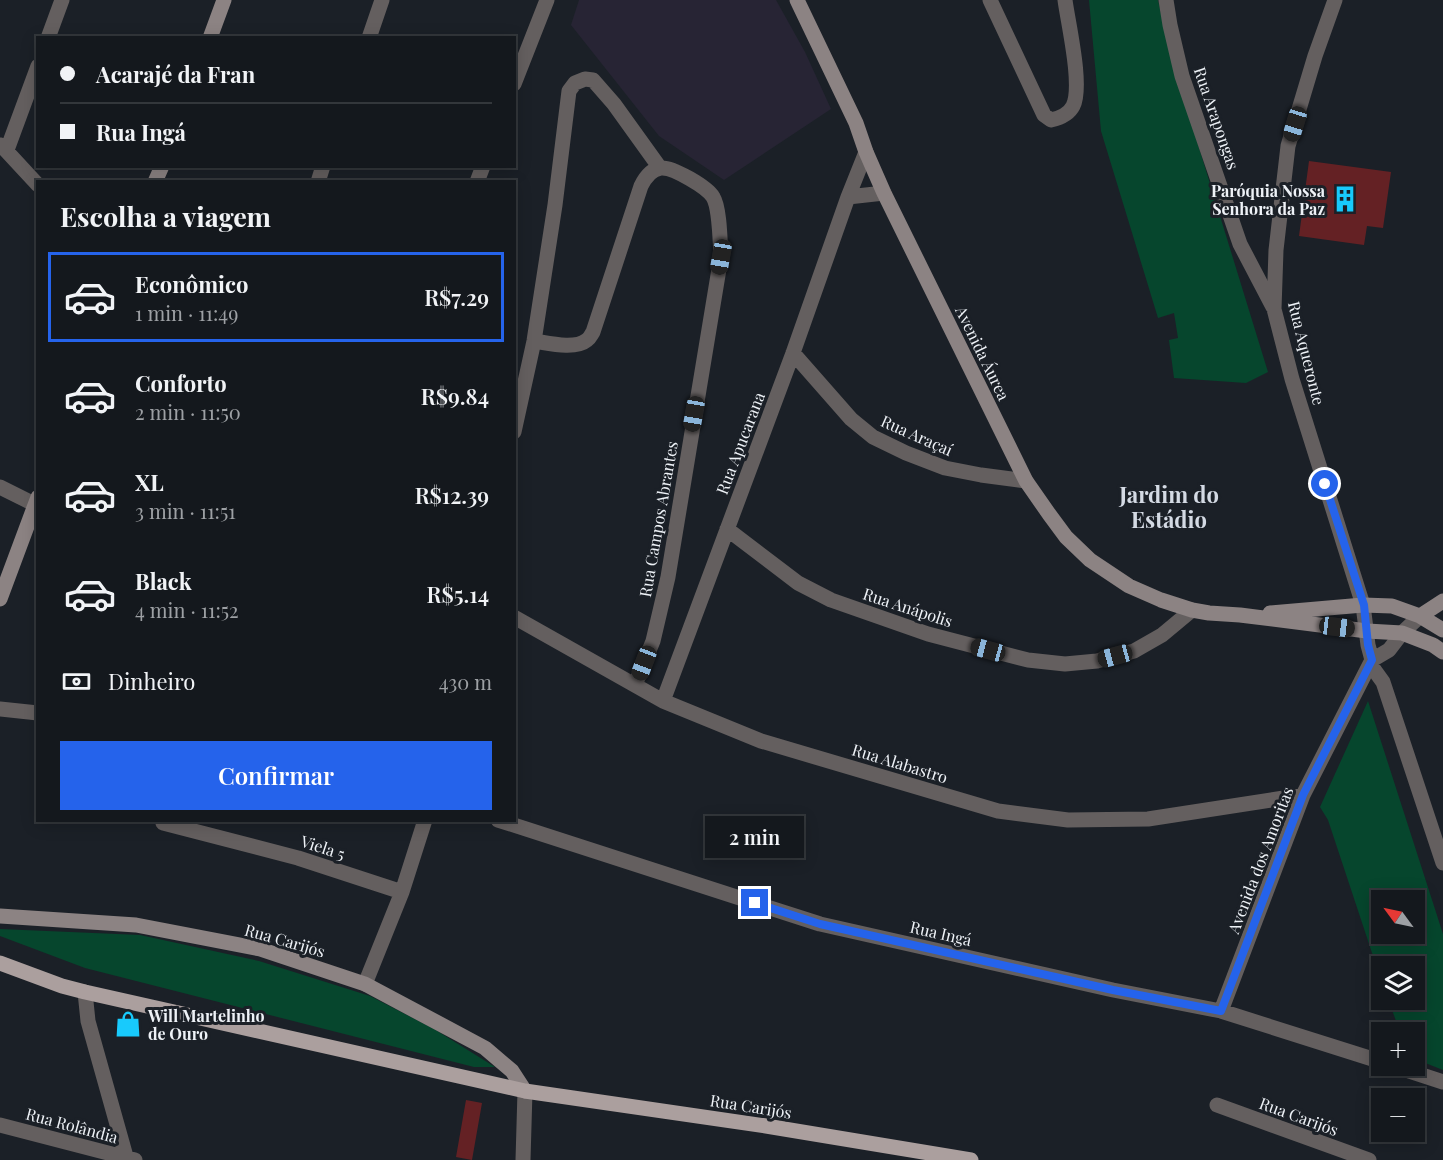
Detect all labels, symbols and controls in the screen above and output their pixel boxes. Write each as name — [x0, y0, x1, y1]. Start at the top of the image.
text: Acarajé da Fran — [96, 59, 255, 89]
street label: Rua Arapongas — [1190, 64, 1244, 172]
car — [1281, 104, 1309, 144]
text: Rua Ingá — [96, 117, 186, 147]
place label: Paróquia Nossa Senhora da Paz — [1211, 180, 1326, 219]
building icon: Paróquia Nossa Senhora da Paz — [1330, 184, 1360, 214]
text: Escolha a viagem — [60, 198, 271, 234]
car — [709, 238, 733, 276]
text: Econômico — [135, 269, 248, 299]
icon: car — [63, 270, 117, 324]
text: R$7.29 — [424, 282, 489, 312]
text: 1 min · 11:49 — [135, 299, 238, 326]
street label: Rua Aqueronte — [1284, 299, 1330, 407]
street label: Avenida Áurea — [951, 301, 1015, 404]
text: Conforto — [135, 368, 227, 398]
icon: car — [63, 369, 117, 423]
text: R$9.84 — [421, 381, 489, 411]
street label: Rua Apucarana — [711, 389, 769, 497]
car — [682, 395, 706, 433]
text: 2 min · 11:50 — [135, 398, 241, 425]
street label: Rua Araçaí — [878, 410, 956, 460]
street label: Rua Campos Abrantes — [634, 439, 682, 599]
text: XL — [135, 467, 164, 497]
icon: car — [63, 468, 117, 522]
route start — [1311, 470, 1338, 497]
district label: Jardim do Estádio — [1118, 479, 1219, 534]
text: R$12.39 — [415, 480, 489, 510]
text: 3 min · 11:51 — [135, 497, 236, 524]
text: Black — [135, 566, 192, 596]
icon: car — [63, 567, 117, 621]
text: R$5.14 — [427, 579, 489, 609]
street label: Rua Anápolis — [861, 583, 955, 631]
text: 4 min · 11:52 — [135, 596, 239, 623]
car — [1318, 616, 1356, 638]
car — [968, 637, 1008, 663]
car — [629, 643, 659, 683]
car — [1095, 643, 1135, 669]
icon: cash — [60, 665, 93, 698]
text: Dinheiro — [108, 666, 195, 696]
text: 430 m — [439, 668, 492, 695]
street label: Rua Alabastro — [850, 739, 951, 788]
button: Confirmar — [60, 741, 492, 810]
street label: Avenida dos Amoritas — [1222, 784, 1298, 937]
callout: 2 min — [706, 816, 804, 858]
text: 2 min — [729, 823, 780, 850]
street label: Viela 5 — [297, 830, 348, 864]
route end — [741, 889, 768, 916]
north arrow — [1371, 890, 1425, 944]
map controls — [1371, 890, 1425, 1142]
street label: Rua Ingá — [908, 916, 974, 950]
street label: Rua Carijós — [242, 919, 328, 961]
button: layers — [1371, 956, 1425, 1010]
place label: Will Martelinho de Ouro — [147, 1005, 265, 1044]
shop icon: Will Martelinho de Ouro — [113, 1009, 143, 1039]
button: + — [1371, 1022, 1425, 1076]
button: − — [1371, 1088, 1425, 1142]
street label: Rua Carijós — [709, 1089, 793, 1123]
street label: Rua Carijós — [1257, 1092, 1341, 1140]
street label: Rua Rolândia — [24, 1103, 120, 1147]

